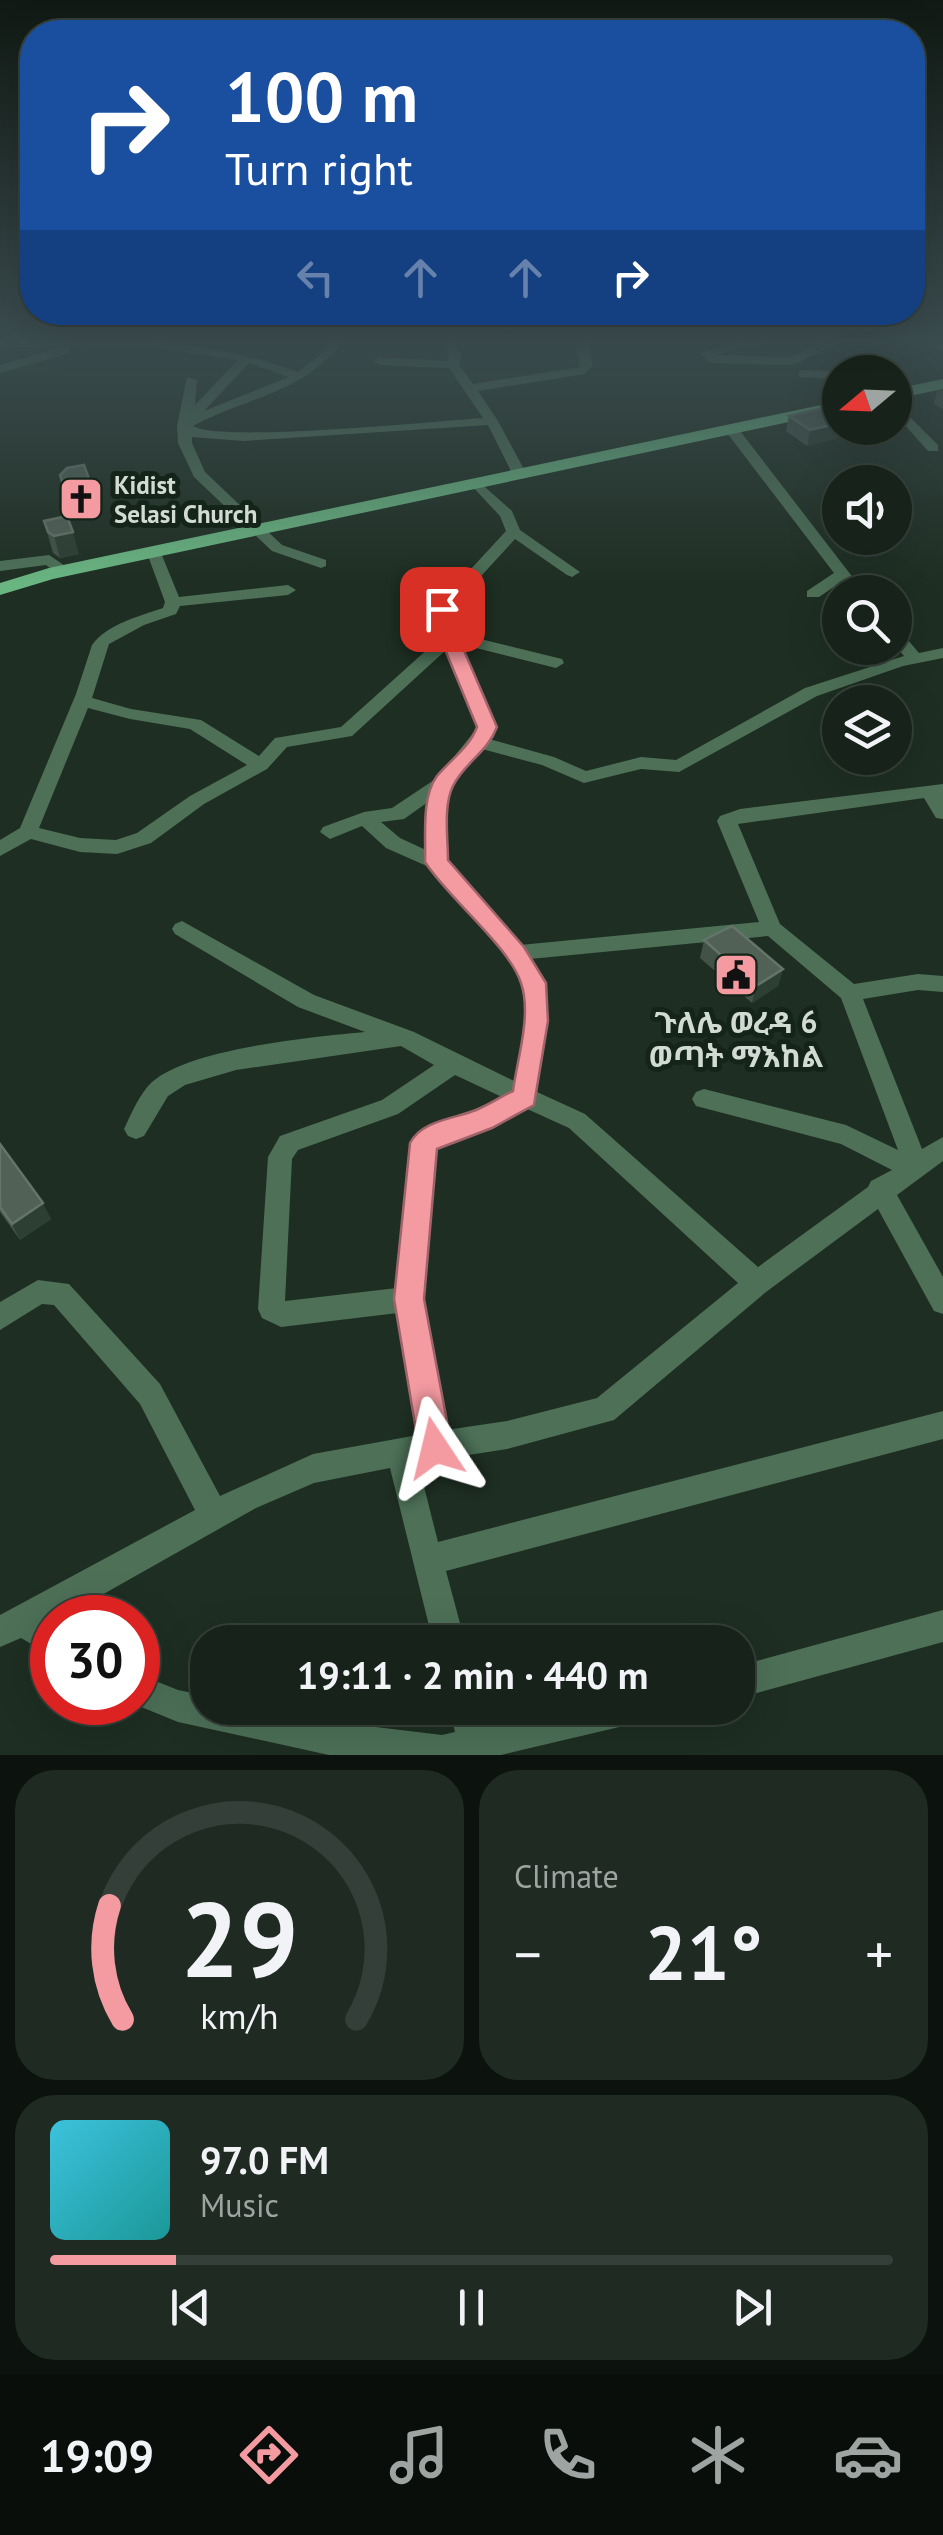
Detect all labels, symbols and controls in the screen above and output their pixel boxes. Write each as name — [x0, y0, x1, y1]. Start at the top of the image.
text: 100 m — [225, 51, 418, 141]
icon: right — [60, 60, 190, 190]
text: Turn right — [225, 139, 413, 197]
icon: left — [288, 250, 343, 305]
icon: ahead — [393, 250, 448, 305]
icon: ahead — [498, 250, 553, 305]
icon: right — [603, 250, 658, 305]
north arrow — [822, 355, 912, 445]
map controls — [822, 355, 912, 775]
button: sound — [822, 465, 912, 555]
place label: Kidist Selasi Church — [114, 469, 257, 530]
church icon: Kidist Selasi Church — [58, 476, 104, 522]
pin — [400, 567, 485, 652]
button: search — [822, 575, 912, 665]
icon: arrive — [415, 582, 470, 637]
button: layers — [822, 685, 912, 775]
public building icon: ጉለሌ ወረዳ 6 ወጣት ማእከል — [713, 952, 759, 998]
place label: ጉለሌ ወረዳ 6 ወጣት ማእከል — [649, 1002, 823, 1075]
position arrow — [383, 1396, 487, 1500]
speed limit sign: 30 — [30, 1595, 160, 1725]
text: 19:11 · 2 min · 440 m — [297, 1650, 648, 1699]
text: Climate — [514, 1855, 619, 1897]
text: 29 — [181, 1871, 298, 2006]
text: 21° — [645, 1904, 762, 2001]
text: − — [514, 1918, 542, 1989]
text: + — [865, 1918, 893, 1989]
text: km/h — [200, 1993, 279, 2039]
text: 97.0 FM — [200, 2135, 329, 2184]
text: Music — [200, 2184, 279, 2226]
icon: previous — [163, 2280, 218, 2335]
icon: pause — [444, 2280, 499, 2335]
icon: next — [725, 2280, 780, 2335]
icon: directions — [234, 2420, 304, 2490]
icon: music — [384, 2420, 454, 2490]
icon: phone — [533, 2420, 603, 2490]
icon: climate — [683, 2420, 753, 2490]
icon: car — [833, 2420, 903, 2490]
text: 19:09 — [40, 2426, 154, 2484]

